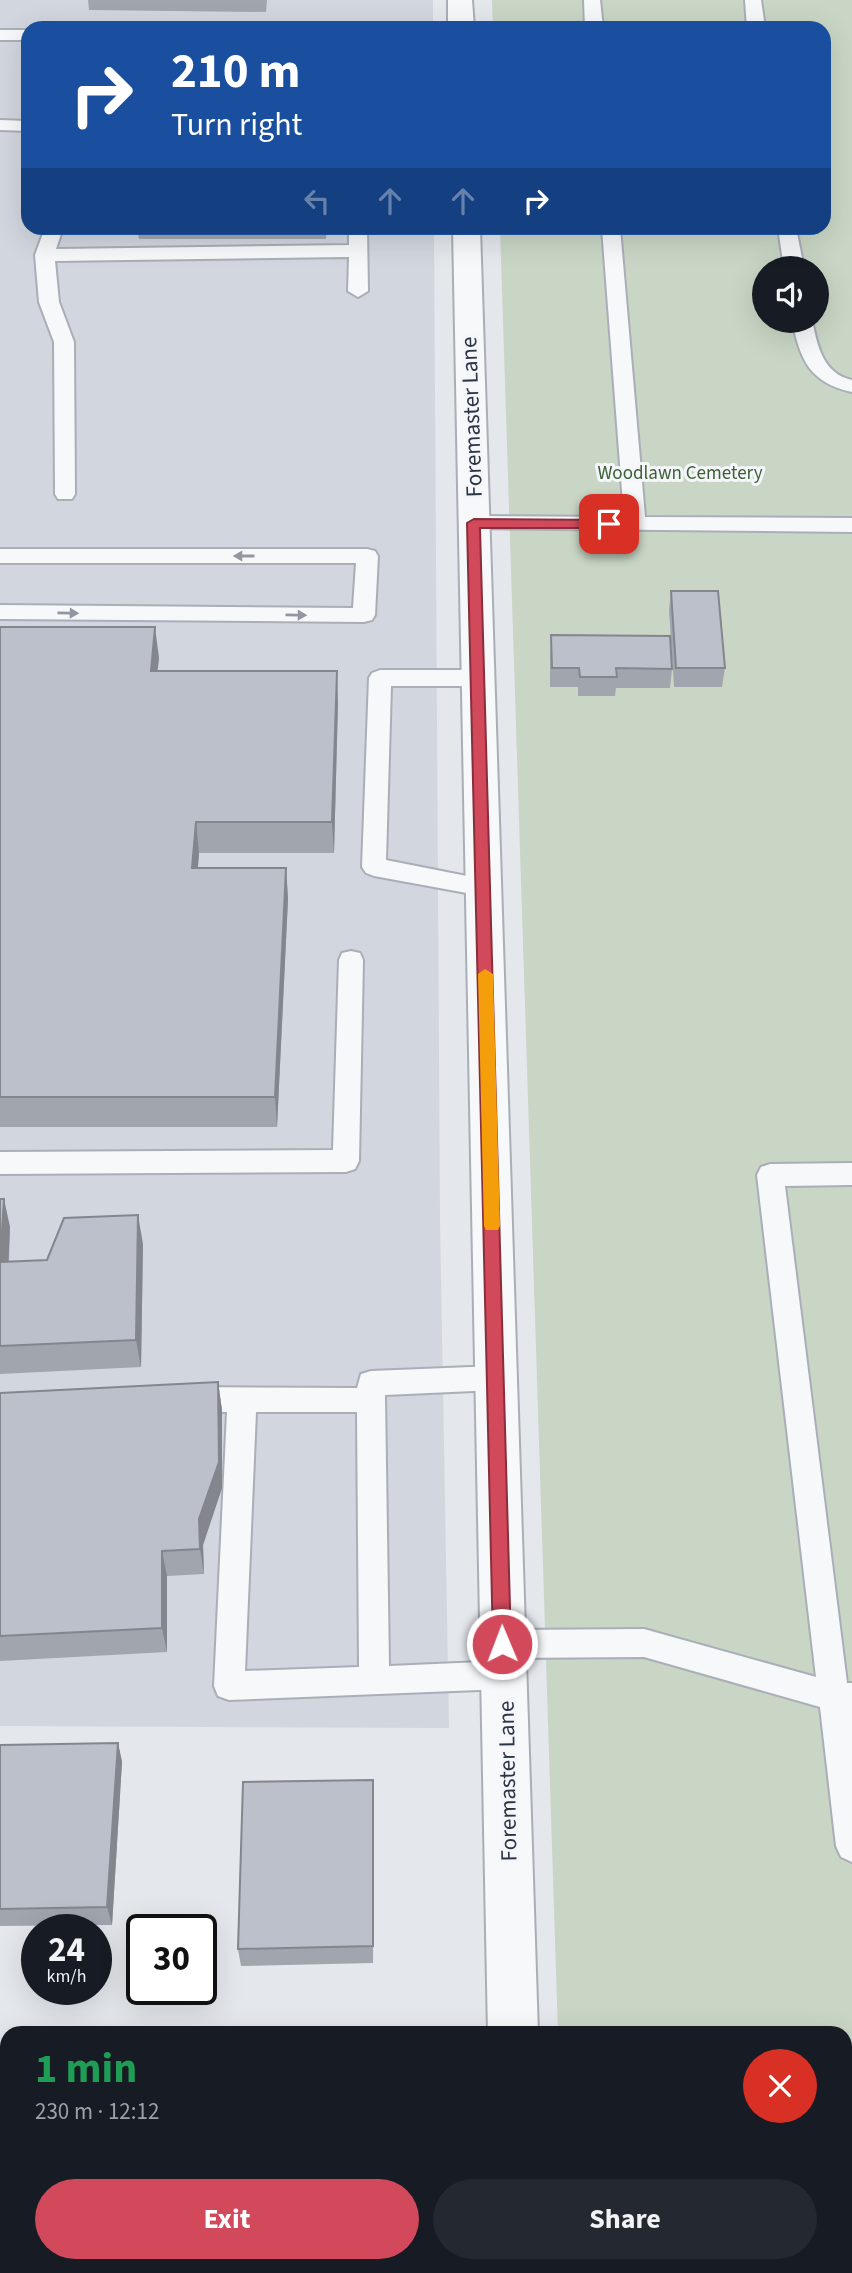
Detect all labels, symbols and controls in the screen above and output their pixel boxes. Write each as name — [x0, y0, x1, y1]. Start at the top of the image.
text: 210 m — [171, 37, 300, 107]
icon: right — [56, 49, 147, 140]
text: Turn right — [171, 102, 302, 148]
icon: left — [298, 182, 336, 220]
icon: ahead — [371, 182, 409, 220]
icon: ahead — [444, 182, 482, 220]
icon: right — [517, 182, 555, 220]
map controls — [752, 256, 829, 333]
button: sound — [752, 256, 829, 333]
street label: Foremaster Lane — [452, 336, 491, 498]
park label: Woodlawn Cemetery — [597, 460, 763, 487]
pin — [579, 494, 639, 554]
icon: arrive — [590, 505, 628, 543]
one-way arrow — [232, 550, 254, 562]
one-way arrow — [57, 607, 79, 619]
one-way arrow — [285, 609, 307, 621]
position arrow — [465, 1607, 539, 1681]
street label: Foremaster Lane — [490, 1700, 525, 1862]
speed limit sign: 30 — [126, 1914, 217, 2005]
text: 24 — [48, 1925, 85, 1975]
text: km/h — [47, 1964, 86, 1989]
text: 1 min — [35, 2039, 137, 2099]
button: close — [743, 2049, 817, 2123]
text: 230 m · 12:12 — [35, 2095, 159, 2128]
button: Exit — [35, 2179, 419, 2259]
button: Share — [433, 2179, 817, 2259]

